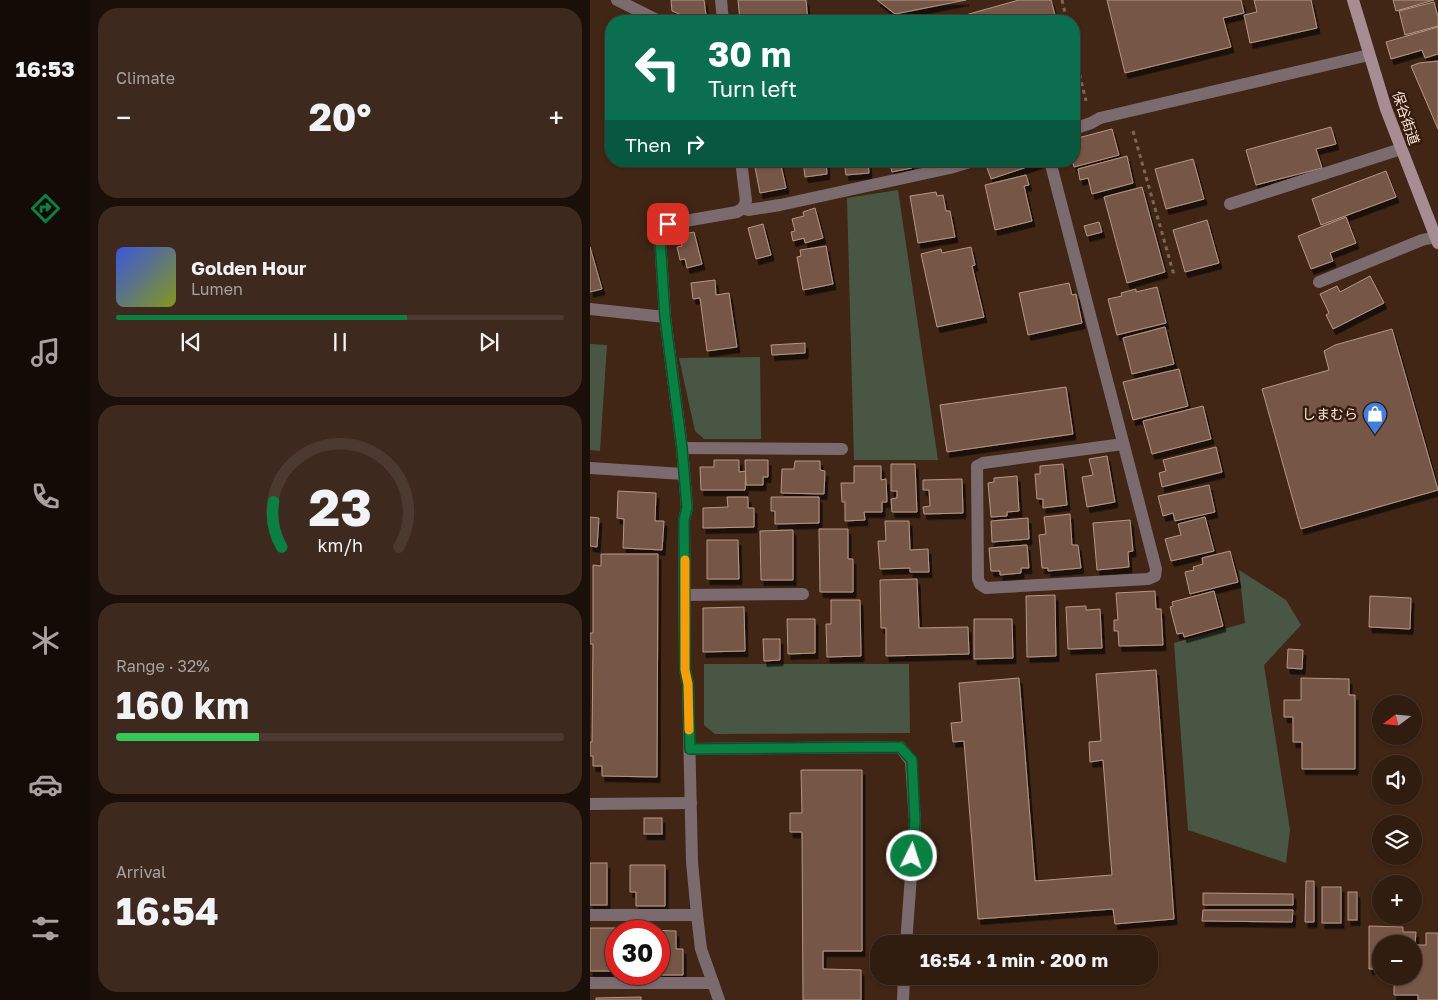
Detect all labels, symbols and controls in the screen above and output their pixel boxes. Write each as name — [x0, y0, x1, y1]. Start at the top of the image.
text: 30 m — [708, 33, 791, 75]
icon: left — [625, 35, 690, 100]
text: 16:53 — [15, 55, 75, 82]
text: Climate — [116, 68, 175, 88]
text: Turn left — [708, 75, 797, 102]
street label: 保谷街道 — [1389, 89, 1424, 147]
text: 20° — [309, 94, 371, 139]
text: − — [116, 101, 131, 134]
text: + — [549, 101, 564, 134]
icon: right — [681, 130, 709, 158]
text: Then — [625, 133, 671, 156]
icon: directions — [28, 191, 63, 226]
pin — [647, 203, 689, 245]
icon: arrive — [654, 210, 682, 238]
text: Golden Hour — [191, 256, 306, 279]
text: Lumen — [191, 279, 243, 299]
icon: previous — [177, 328, 205, 356]
icon: pause — [326, 328, 354, 356]
icon: next — [475, 328, 503, 356]
icon: music — [28, 335, 63, 370]
shop icon: しまむら — [1362, 401, 1388, 435]
place label: しまむら — [1302, 405, 1358, 422]
text: 23 — [308, 475, 372, 537]
icon: phone — [28, 479, 63, 514]
text: km/h — [317, 534, 363, 556]
icon: climate — [28, 623, 63, 658]
text: Range · 32% — [116, 656, 210, 676]
text: 160 km — [116, 682, 249, 727]
north arrow — [1372, 695, 1422, 745]
map controls — [1372, 695, 1422, 985]
button: sound — [1372, 755, 1422, 805]
icon: car — [28, 767, 63, 802]
button: layers — [1372, 815, 1422, 865]
position arrow — [885, 829, 937, 881]
text: Arrival — [116, 862, 166, 882]
button: + — [1372, 875, 1422, 925]
text: 16:54 — [116, 888, 219, 933]
icon: filters — [28, 911, 63, 946]
speed limit sign: 30 — [605, 920, 670, 985]
button: − — [1372, 935, 1422, 985]
text: 16:54 · 1 min · 200 m — [920, 948, 1108, 971]

